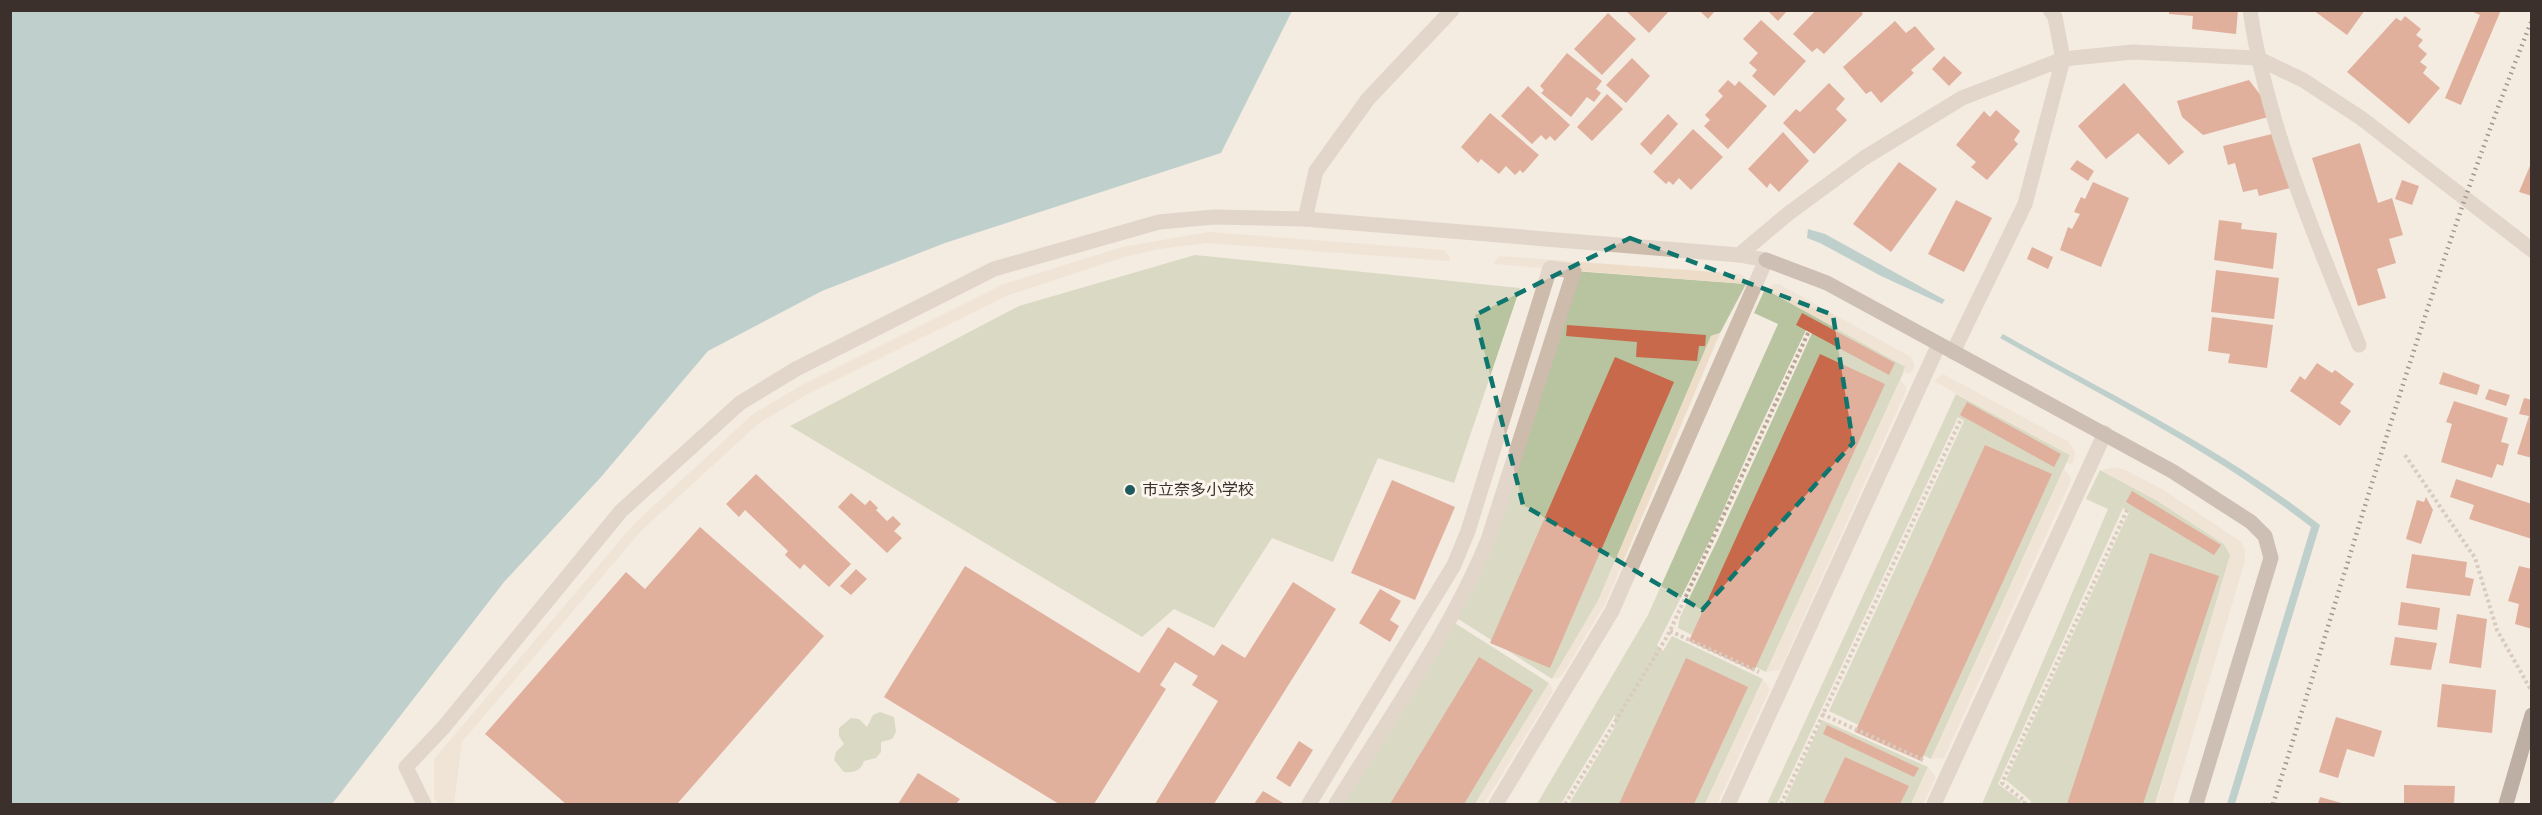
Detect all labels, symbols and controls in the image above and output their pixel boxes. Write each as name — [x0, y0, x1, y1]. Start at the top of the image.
place label: 市立奈多小学校 — [1142, 479, 1254, 501]
marker: 市立奈多小学校 — [1123, 483, 1137, 497]

